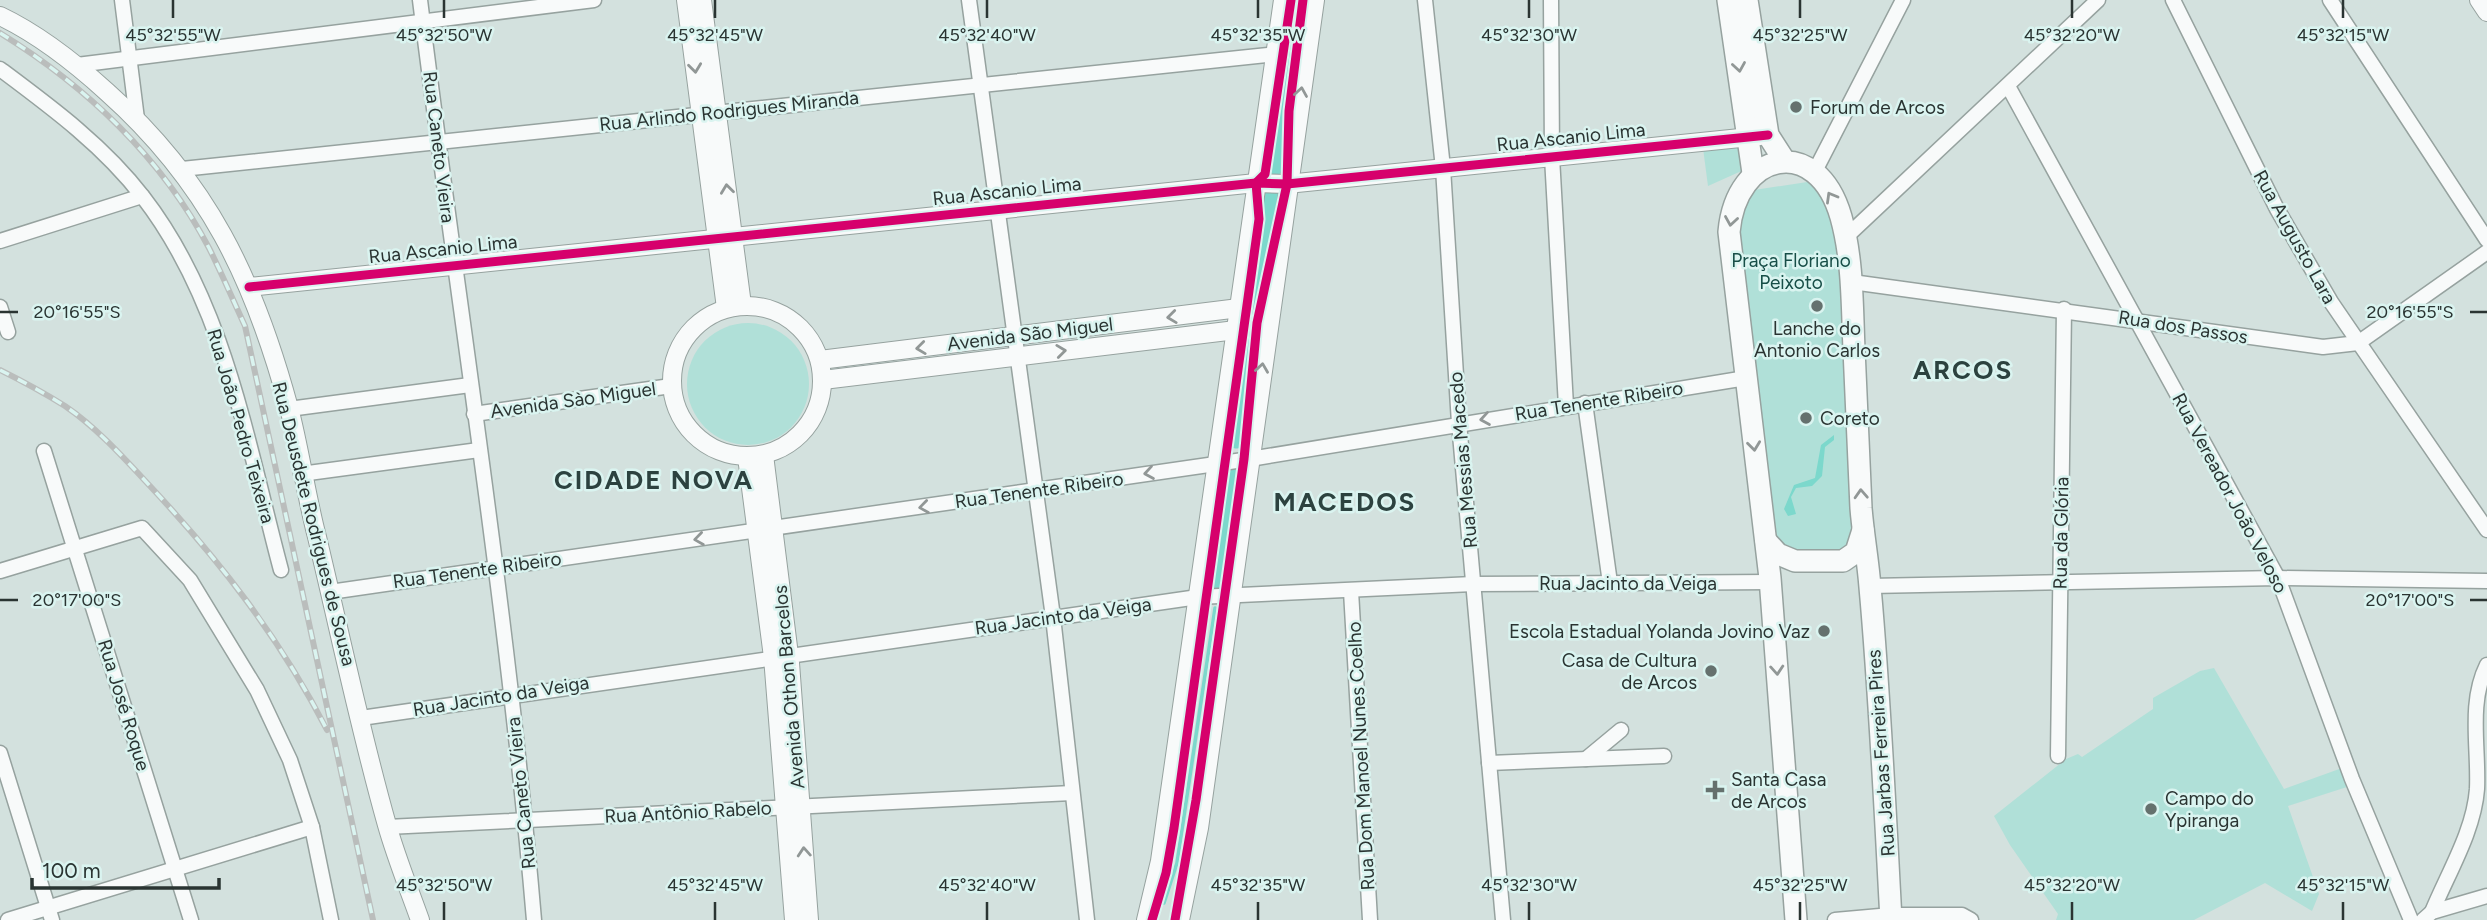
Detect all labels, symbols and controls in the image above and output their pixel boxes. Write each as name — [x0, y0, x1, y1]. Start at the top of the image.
text: 45°32'55"W — [125, 24, 221, 46]
text: 45°32'50"W — [396, 24, 493, 46]
text: 45°32'45"W — [667, 24, 764, 46]
text: 45°32'40"W — [938, 24, 1036, 46]
text: 45°32'35"W — [1211, 24, 1306, 46]
text: 45°32'30"W — [1481, 24, 1578, 46]
text: 45°32'25"W — [1752, 24, 1848, 46]
text: 45°32'20"W — [2024, 24, 2121, 46]
text: 45°32'15"W — [2297, 24, 2390, 46]
one-way arrow — [687, 62, 702, 74]
one-way arrow — [1731, 62, 1746, 73]
street label: Rua Caneto Vieira — [418, 70, 460, 224]
street label: Rua Arlindo Rodrigues Miranda — [598, 86, 860, 136]
one-way arrow — [1293, 86, 1308, 98]
place label: Forum de Arcos — [1810, 96, 1945, 119]
marker: Forum de Arcos — [1788, 99, 1804, 115]
street label: Rua Ascanio Lima — [1495, 118, 1647, 156]
street label: Rua Augusto Lara — [2249, 166, 2341, 308]
street label: Rua Ascanio Lima — [931, 172, 1083, 210]
one-way arrow — [720, 183, 735, 195]
one-way arrow — [1826, 191, 1839, 204]
one-way arrow — [1724, 215, 1739, 227]
street label: Rua Ascanio Lima — [367, 230, 519, 268]
park label: Praça Floriano Peixoto — [1731, 249, 1851, 294]
marker: Lanche do Antonio Carlos — [1809, 298, 1825, 314]
text: 20°16'55"S — [34, 301, 120, 323]
text: 20°16'55"S — [2367, 301, 2453, 323]
street label: Rua dos Passos — [2117, 305, 2249, 349]
one-way arrow — [1166, 309, 1177, 324]
street label: Avenida São Miguel — [946, 312, 1114, 356]
place label: Lanche do Antonio Carlos — [1754, 317, 1880, 362]
street label: Rua João Pedro Teixeira — [202, 326, 280, 526]
one-way arrow — [916, 340, 927, 355]
one-way arrow — [1055, 343, 1067, 358]
district label: ARCOS — [1913, 354, 2013, 386]
one-way arrow — [1255, 362, 1270, 374]
street label: Rua Messias Macedo — [1444, 371, 1482, 549]
street label: Rua Tenente Ribeiro — [1513, 376, 1685, 426]
street label: Avenida Sào Miguel — [489, 377, 657, 423]
street label: Rua Deusdete Rodrigues de Sousa — [268, 380, 360, 668]
street label: Rua Vereador João Veloso — [2167, 389, 2293, 597]
place label: Coreto — [1820, 407, 1880, 430]
marker: Coreto — [1798, 410, 1814, 426]
one-way arrow — [1479, 411, 1491, 426]
one-way arrow — [1746, 441, 1761, 452]
district label: CIDADE NOVA — [554, 464, 754, 496]
one-way arrow — [1144, 466, 1155, 481]
street label: Rua Tenente Ribeiro — [953, 467, 1125, 513]
street label: Rua da Glória — [2049, 477, 2073, 589]
district label: MACEDOS — [1274, 486, 1416, 518]
one-way arrow — [1853, 488, 1868, 499]
one-way arrow — [919, 499, 930, 514]
one-way arrow — [693, 531, 705, 546]
street label: Rua Tenente Ribeiro — [391, 547, 563, 593]
street label: Rua Jacinto da Veiga — [1539, 572, 1717, 595]
street label: Avenida Othon Barcelos — [769, 584, 809, 790]
text: 20°17'00"S — [33, 589, 121, 611]
text: 20°17'00"S — [2366, 589, 2454, 611]
street label: Rua Jacinto da Veiga — [973, 592, 1153, 640]
place label: Escola Estadual Yolanda Jovino Vaz — [1509, 620, 1810, 643]
street label: Rua Dom Manoel Nunes Coelho — [1342, 621, 1380, 891]
marker: Escola Estadual Yolanda Jovino Vaz — [1816, 623, 1832, 639]
street label: Rua José Roque — [93, 636, 155, 774]
place label: Casa de Cultura de Arcos — [1562, 649, 1697, 694]
street label: Rua Jarbas Ferreira Pires — [1862, 649, 1900, 857]
marker: Casa de Cultura de Arcos — [1703, 663, 1719, 679]
one-way arrow — [1769, 665, 1784, 676]
street label: Rua Jacinto da Veiga — [411, 671, 591, 721]
street label: Rua Caneto Vieira — [502, 716, 540, 870]
place label: Santa Casa de Arcos — [1731, 768, 1826, 813]
marker: Santa Casa de Arcos — [1705, 780, 1725, 800]
place label: Campo do Ypiranga — [2165, 787, 2254, 832]
street label: Rua Antônio Rabelo — [604, 796, 772, 828]
marker: Campo do Ypiranga — [2143, 801, 2159, 817]
scale bar — [32, 846, 219, 890]
one-way arrow — [797, 846, 812, 857]
text: 100 m — [42, 858, 101, 883]
text: 45°32'50"W — [396, 874, 493, 896]
text: 45°32'45"W — [667, 874, 764, 896]
text: 45°32'40"W — [938, 874, 1036, 896]
text: 45°32'35"W — [1211, 874, 1306, 896]
text: 45°32'30"W — [1481, 874, 1578, 896]
text: 45°32'25"W — [1752, 874, 1848, 896]
text: 45°32'20"W — [2024, 874, 2121, 896]
text: 45°32'15"W — [2297, 874, 2390, 896]

